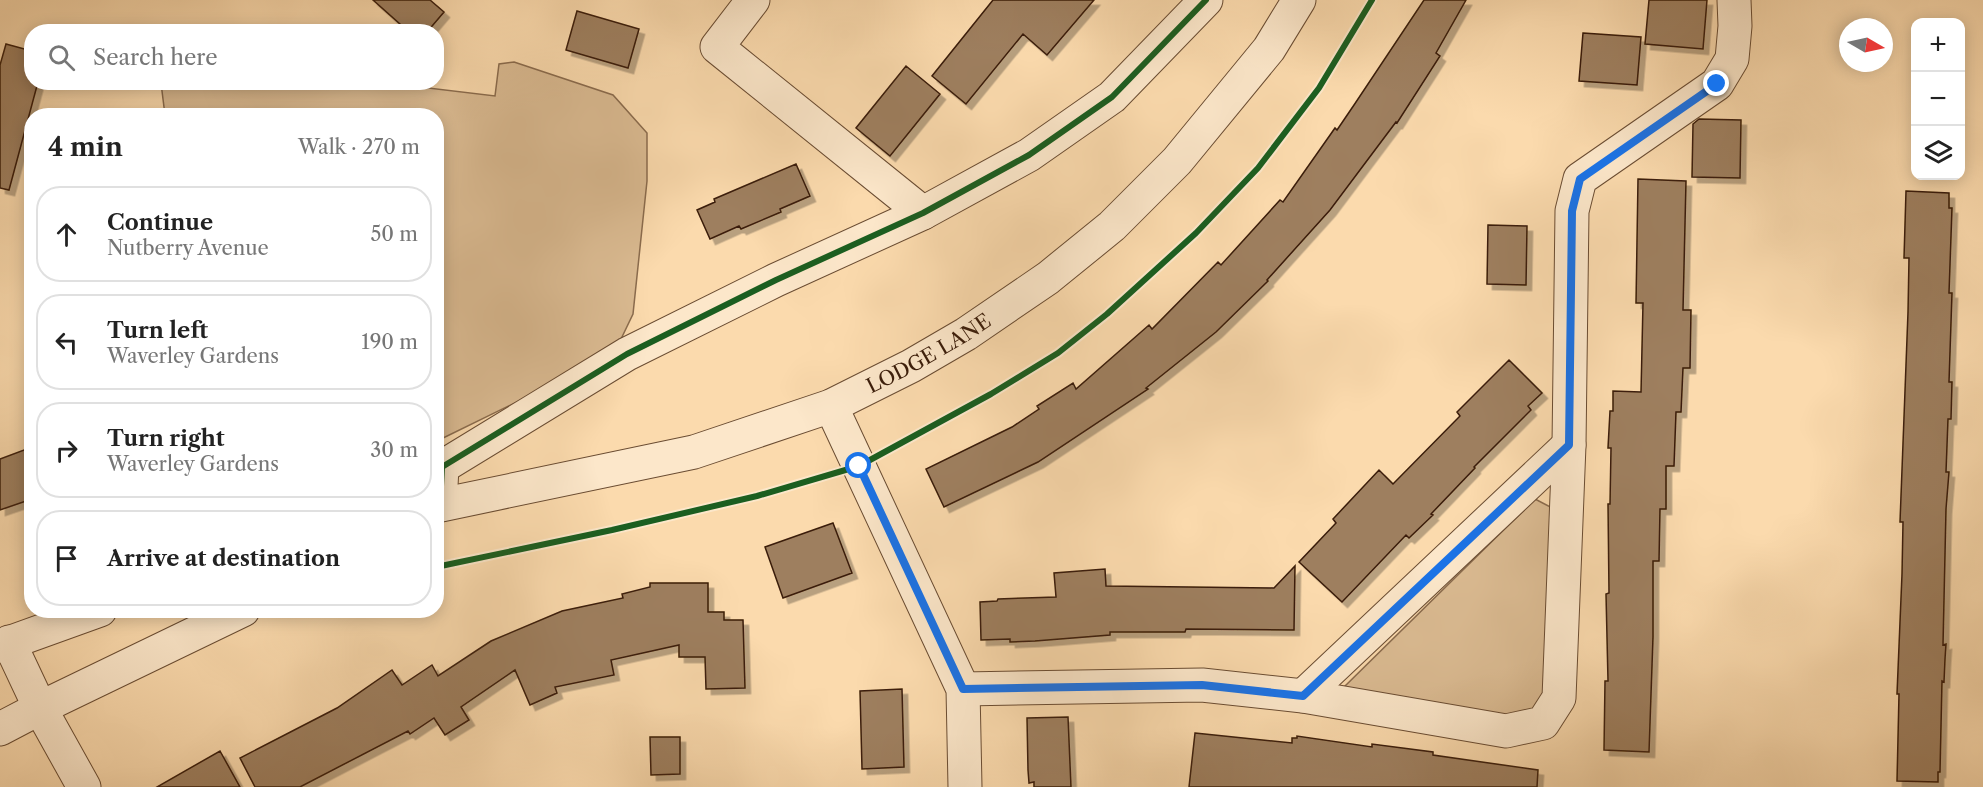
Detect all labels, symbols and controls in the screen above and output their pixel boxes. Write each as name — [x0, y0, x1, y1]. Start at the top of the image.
north arrow — [1839, 18, 1893, 72]
map controls — [1911, 18, 1965, 180]
button: + — [1911, 18, 1965, 72]
search box — [24, 24, 444, 90]
icon: search — [45, 41, 78, 74]
text: Search here — [93, 44, 218, 71]
route end — [1703, 70, 1729, 96]
button: − — [1911, 72, 1965, 126]
button: layers — [1911, 126, 1965, 180]
text: 4 min — [48, 131, 123, 163]
text: Walk · 270 m — [298, 135, 420, 159]
text: Continue — [107, 209, 213, 236]
icon: ahead — [50, 218, 83, 251]
text: 50 m — [371, 222, 418, 246]
text: Nutberry Avenue — [107, 236, 269, 260]
street label: LODGE LANE — [863, 309, 995, 398]
text: Turn left — [107, 317, 208, 344]
icon: left — [50, 326, 83, 359]
text: 190 m — [361, 330, 418, 354]
text: Waverley Gardens — [107, 344, 279, 368]
text: Turn right — [107, 425, 225, 452]
icon: right — [50, 434, 83, 467]
text: 30 m — [370, 438, 418, 462]
text: Waverley Gardens — [107, 452, 279, 476]
route start — [845, 452, 871, 478]
icon: arrive — [50, 542, 83, 575]
text: Arrive at destination — [107, 545, 340, 572]

